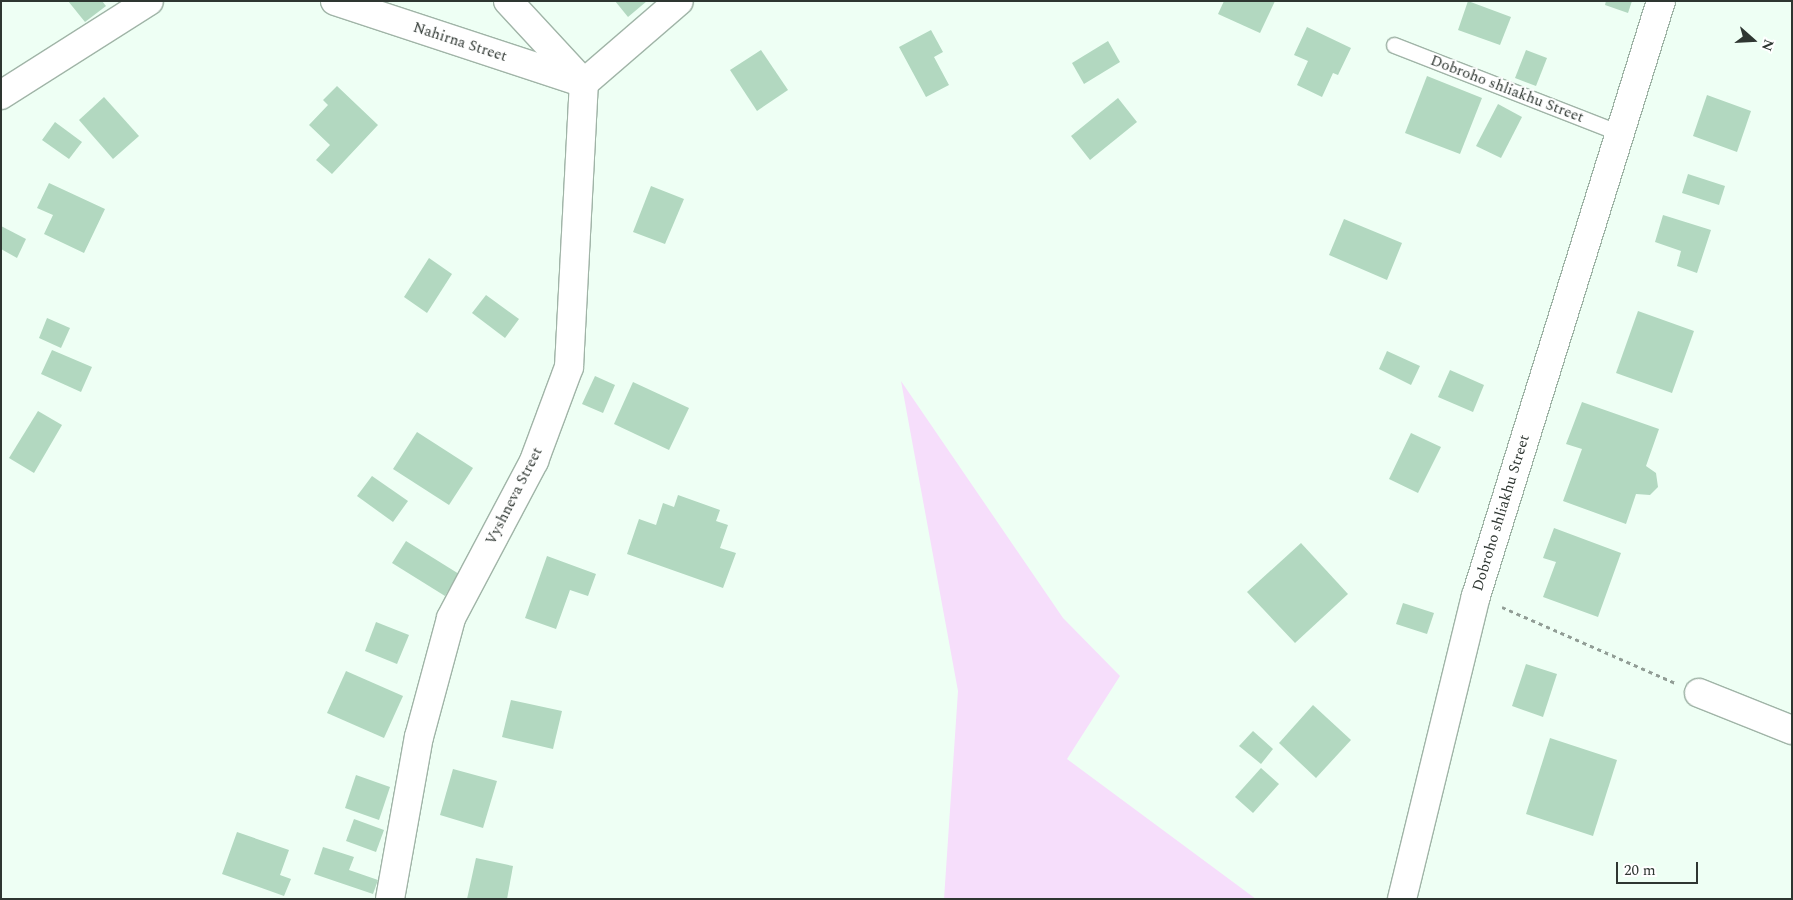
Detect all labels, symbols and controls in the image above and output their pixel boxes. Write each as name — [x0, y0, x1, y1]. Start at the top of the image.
north arrow — [1728, 15, 1778, 65]
street label: Nahirna Street — [411, 18, 509, 66]
text: N — [1756, 36, 1779, 54]
street label: Dobroho shliakhu Street — [1428, 51, 1586, 127]
street label: Dobroho shliakhu Street — [1469, 433, 1533, 593]
street label: Vyshneva Street — [482, 444, 546, 548]
scale bar — [1618, 852, 1700, 884]
text: 20 m — [1624, 859, 1656, 882]

